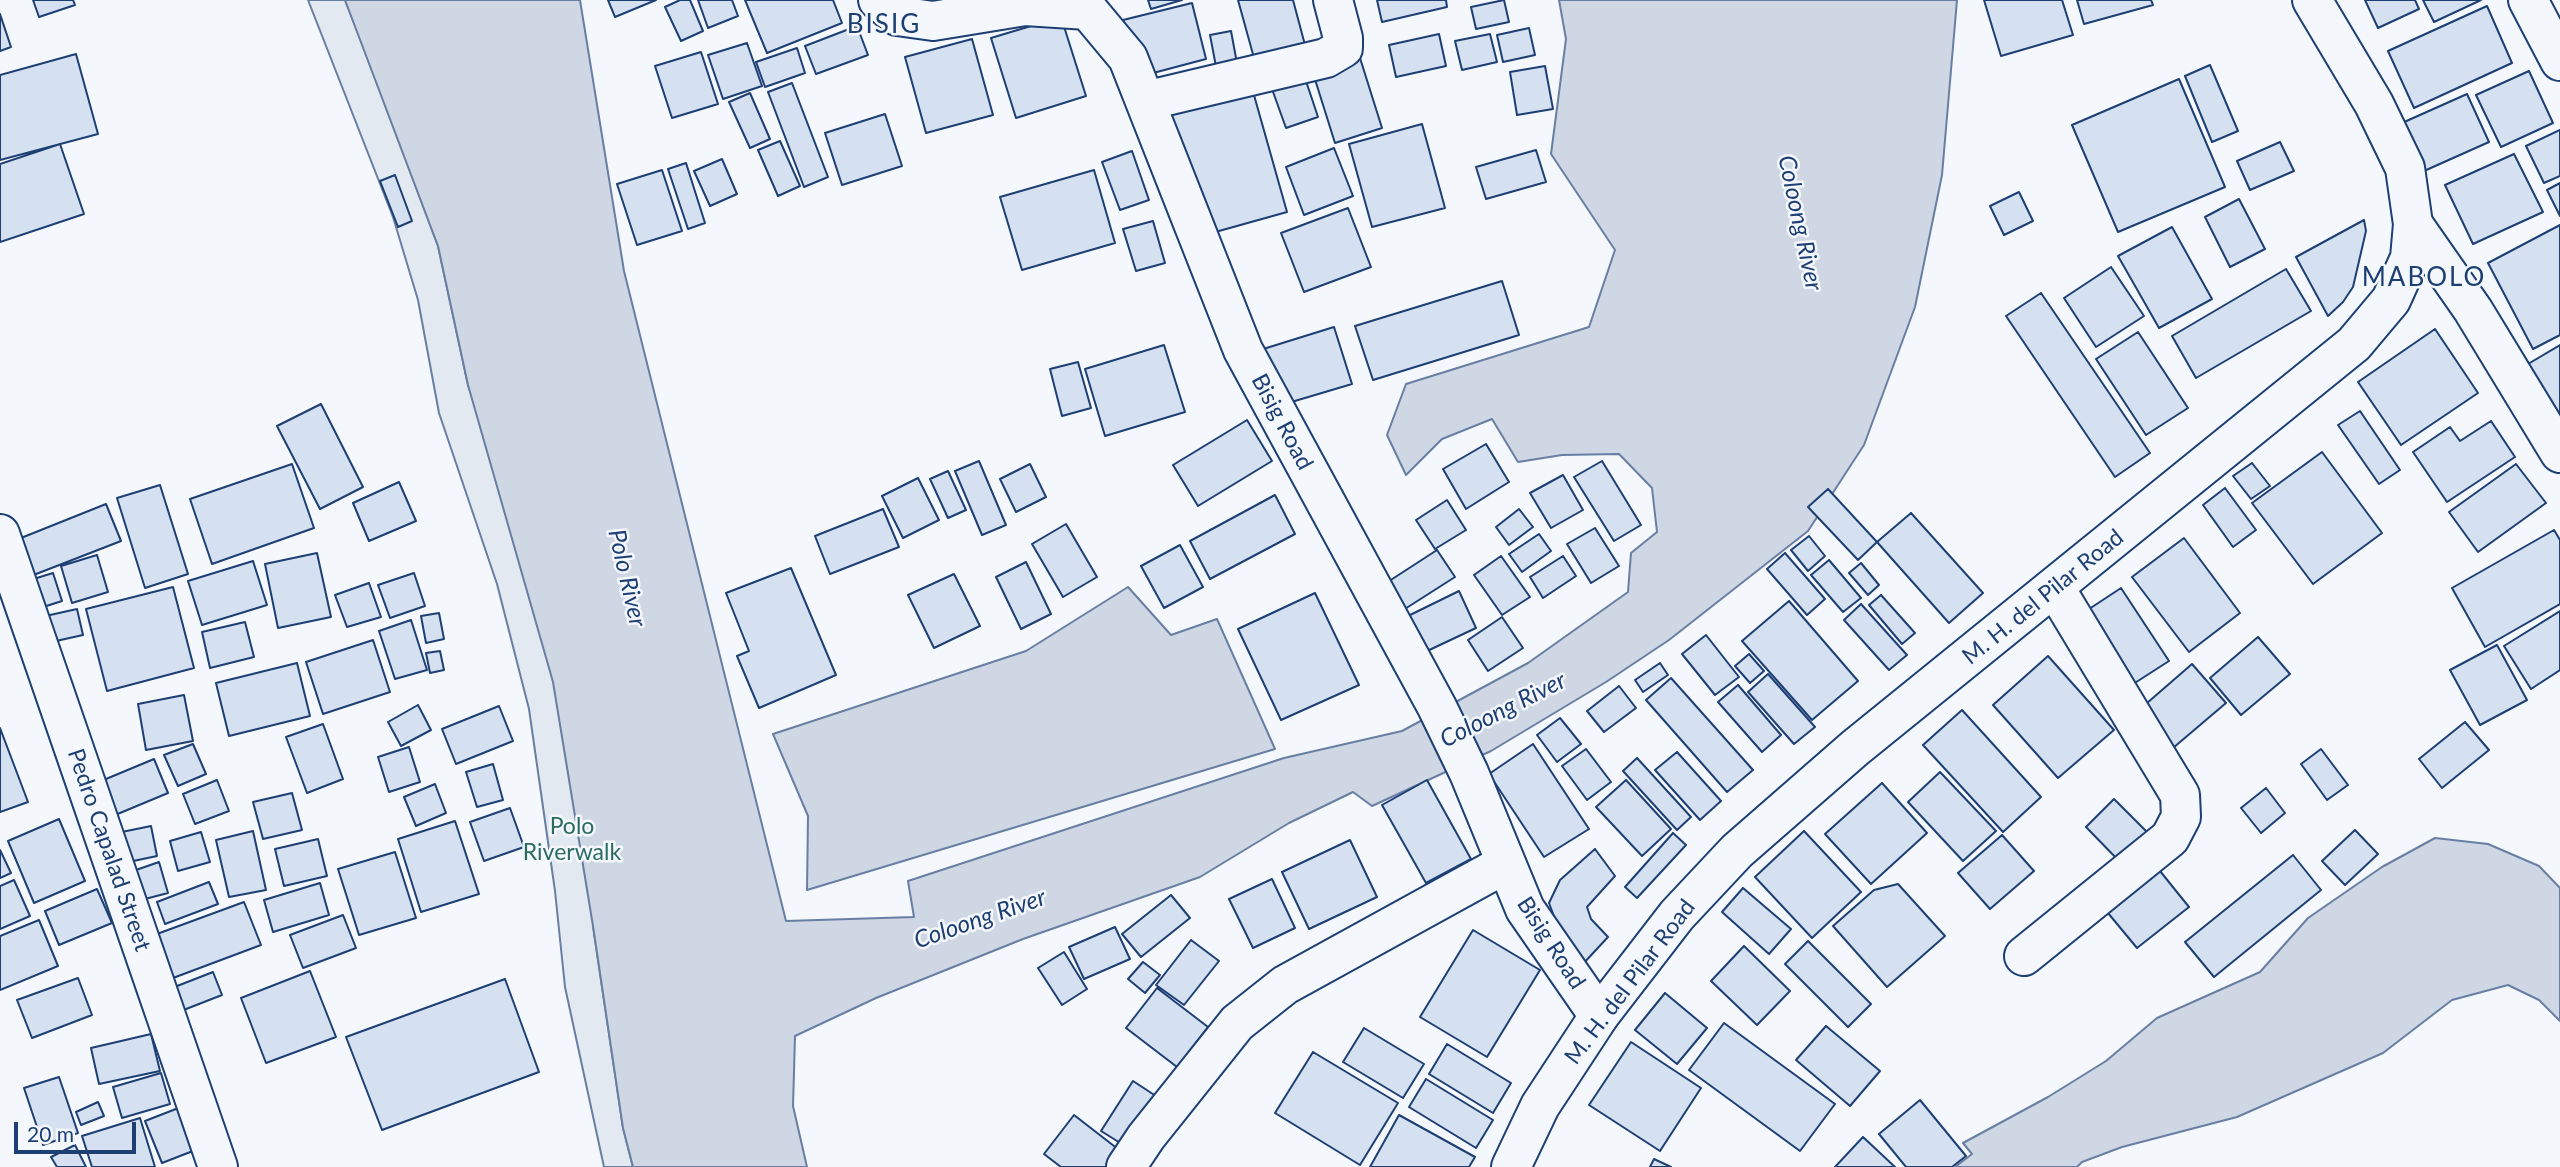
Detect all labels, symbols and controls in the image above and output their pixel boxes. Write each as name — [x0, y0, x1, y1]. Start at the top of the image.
district label: BISIG — [847, 9, 921, 41]
water label: Coloong River — [1772, 153, 1828, 293]
district label: MABOLO — [2362, 262, 2486, 294]
street label: Bisig Road — [1245, 369, 1319, 475]
street label: M. H. del Pilar Road — [1957, 524, 2129, 670]
water label: Polo River — [602, 526, 652, 630]
water label: Coloong River — [1435, 666, 1571, 754]
street label: Pedro Capalad Street — [61, 745, 157, 955]
park label: Polo Riverwalk — [523, 813, 621, 867]
water label: Coloong River — [910, 883, 1050, 955]
street label: Bisig Road — [1511, 892, 1591, 994]
street label: M. H. del Pilar Road — [1559, 894, 1701, 1070]
scale bar — [18, 1108, 140, 1152]
text: 20 m — [27, 1121, 74, 1146]

